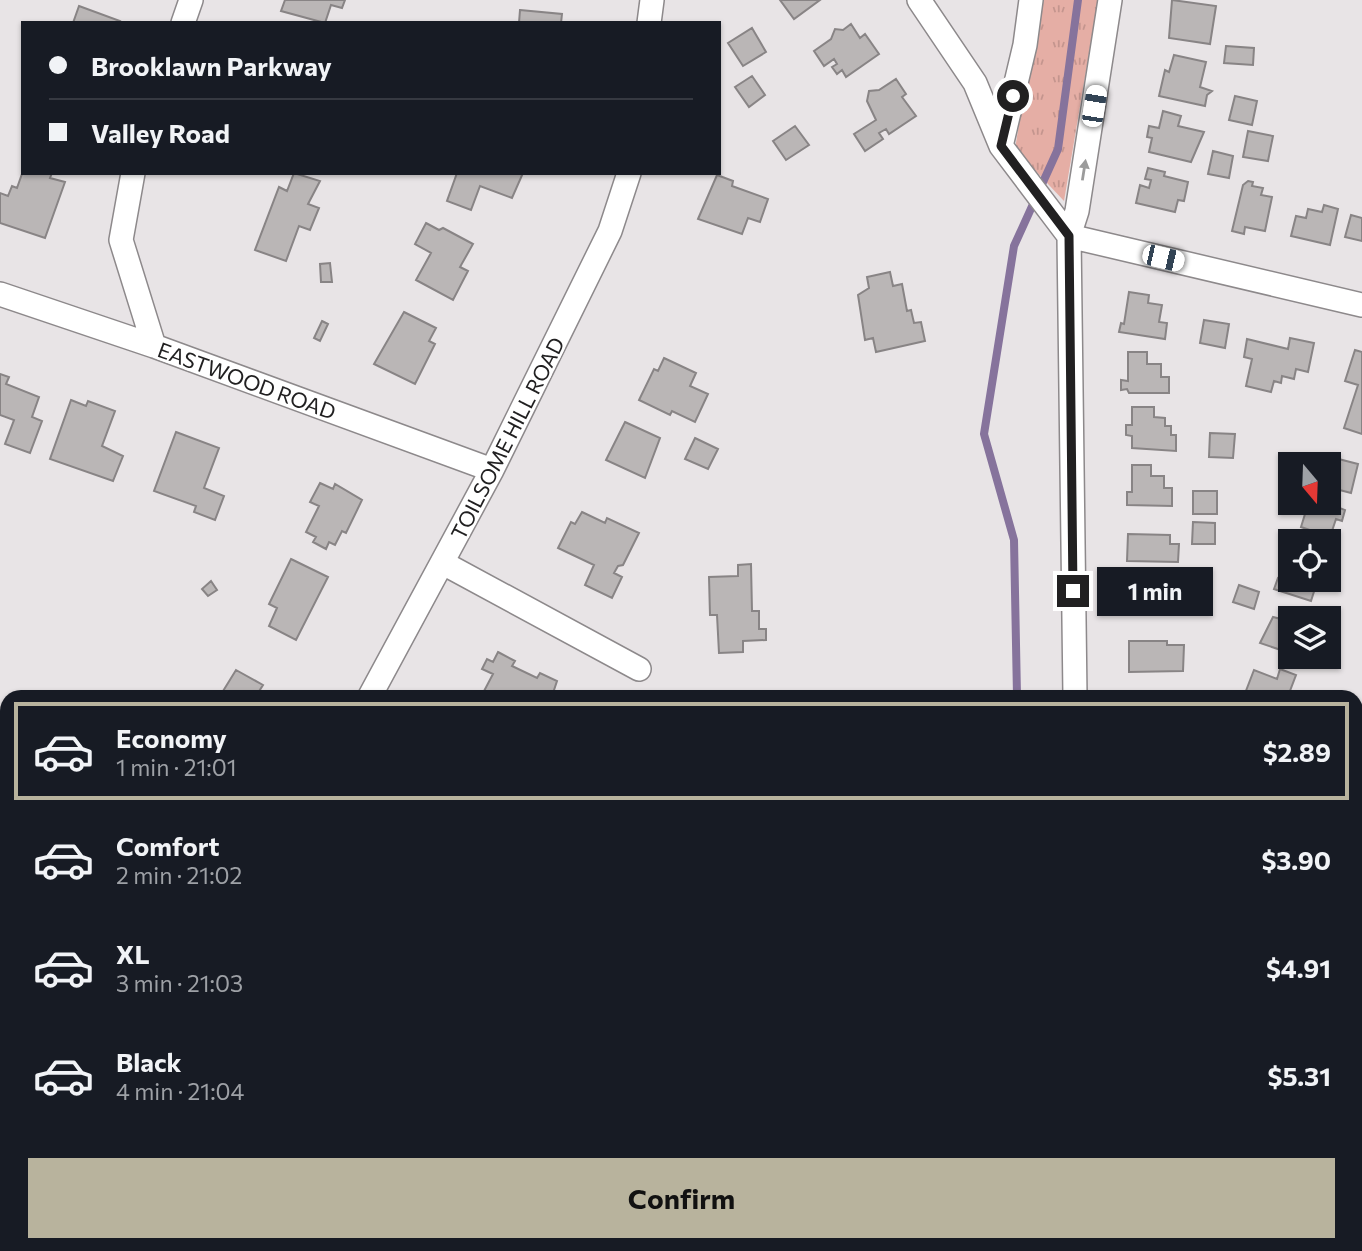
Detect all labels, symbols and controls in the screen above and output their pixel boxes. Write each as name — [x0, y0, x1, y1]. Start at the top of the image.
text: Brooklawn Parkway — [91, 50, 332, 81]
route start — [997, 80, 1029, 112]
car — [1081, 84, 1108, 128]
text: Valley Road — [91, 117, 230, 148]
one-way arrow — [1079, 158, 1090, 180]
car — [1141, 243, 1186, 273]
street label: TOILSOME HILL ROAD — [445, 333, 569, 543]
street label: EASTWOOD ROAD — [155, 336, 339, 424]
north arrow — [1278, 452, 1340, 514]
map controls — [1278, 452, 1341, 669]
button: locate — [1278, 529, 1341, 592]
callout: 1 min — [1098, 566, 1213, 616]
route end — [1057, 575, 1089, 607]
text: 1 min — [1128, 577, 1182, 605]
button: layers — [1278, 606, 1341, 669]
icon: car — [32, 720, 95, 783]
text: Economy — [116, 722, 227, 753]
text: $2.89 — [1263, 736, 1331, 767]
text: 1 min · 21:01 — [116, 753, 236, 781]
icon: car — [32, 828, 95, 891]
text: Comfort — [116, 830, 219, 861]
text: $3.90 — [1261, 844, 1331, 875]
text: 2 min · 21:02 — [116, 861, 242, 889]
icon: car — [32, 936, 95, 999]
text: XL — [116, 938, 150, 969]
text: $4.91 — [1266, 952, 1331, 983]
text: 3 min · 21:03 — [116, 969, 243, 997]
icon: car — [32, 1044, 95, 1107]
text: Black — [116, 1046, 182, 1077]
text: $5.31 — [1267, 1060, 1331, 1091]
text: 4 min · 21:04 — [116, 1077, 244, 1105]
button: Confirm — [28, 1158, 1335, 1238]

